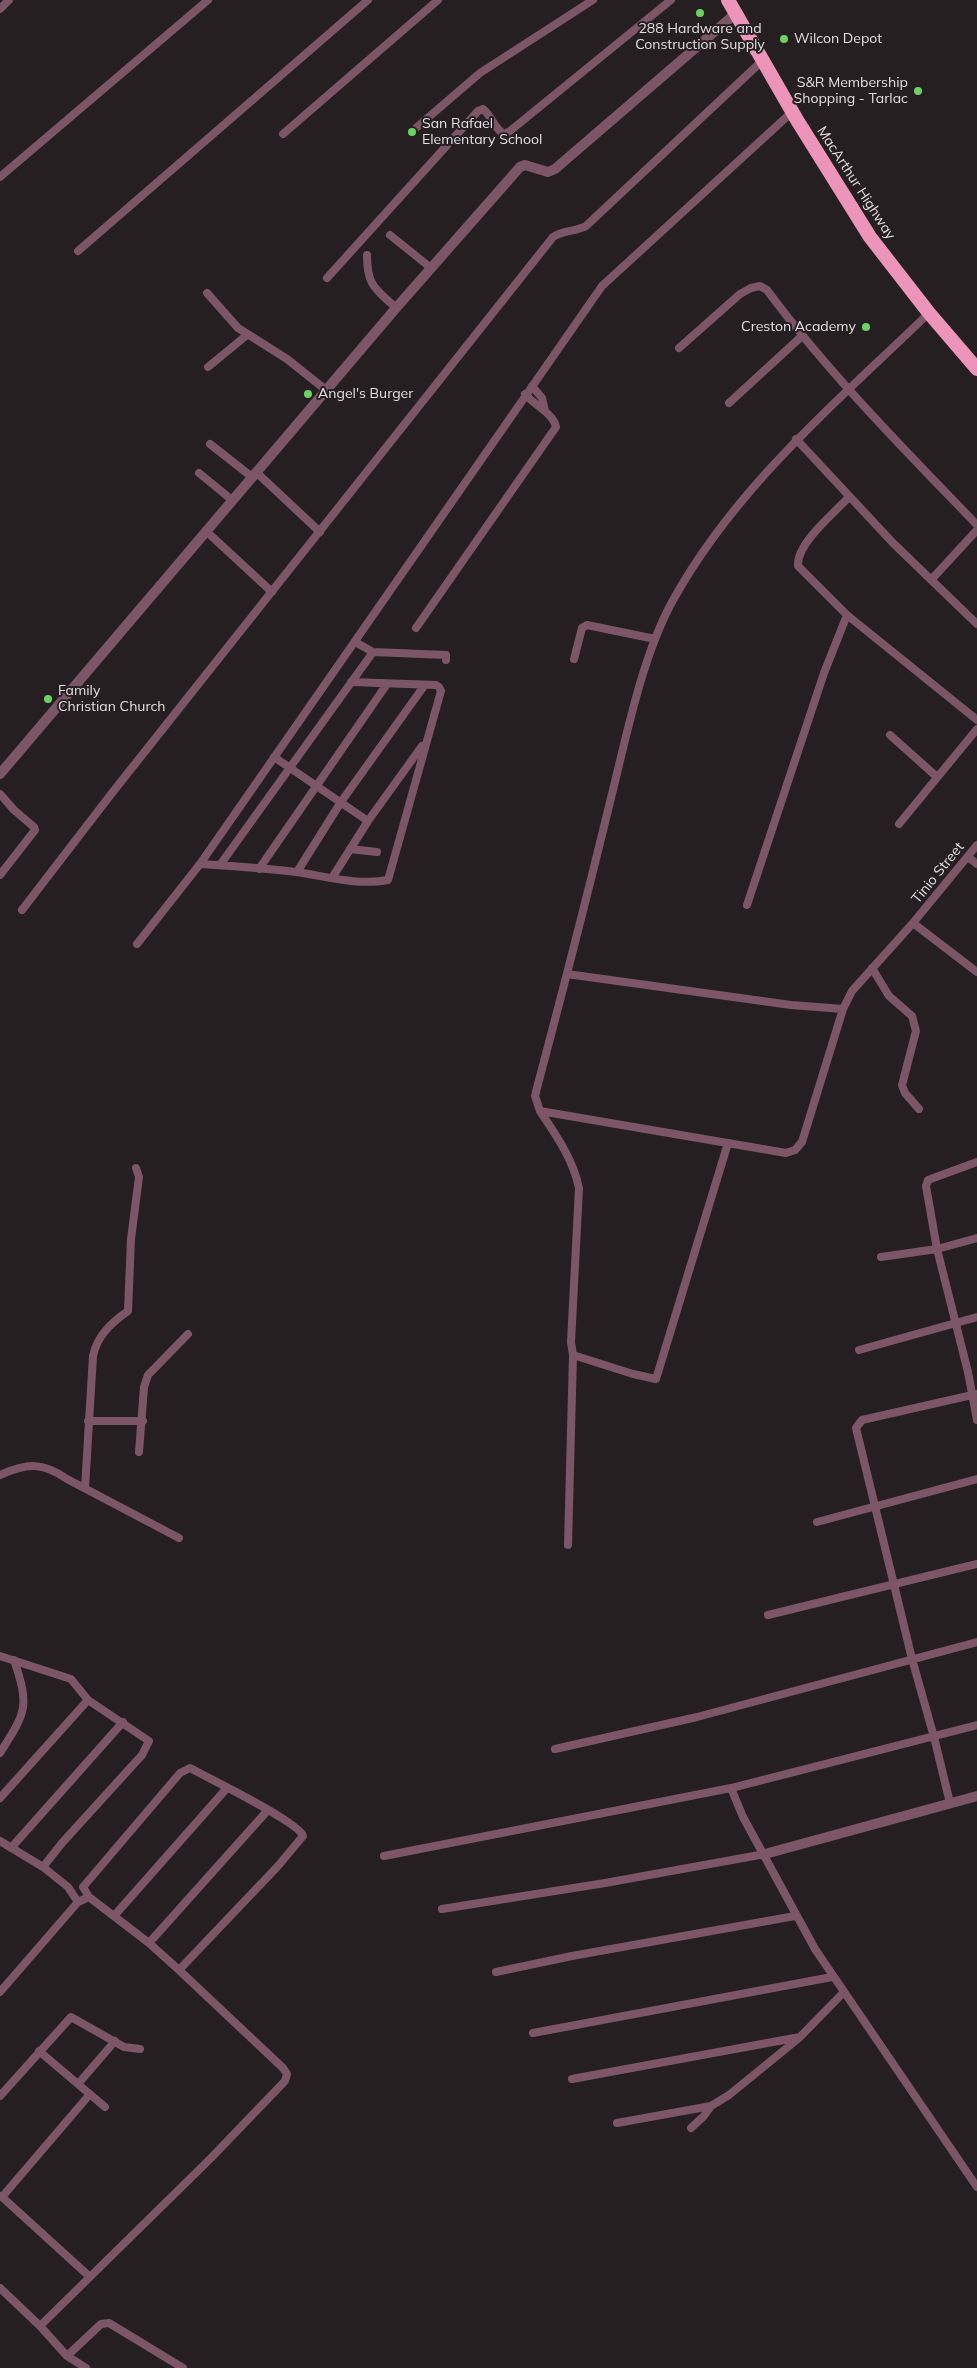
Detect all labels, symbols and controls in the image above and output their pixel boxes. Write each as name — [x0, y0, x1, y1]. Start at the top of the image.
marker: 288 Hardware and Construction Supply — [694, 7, 706, 19]
place label: 288 Hardware and Construction Supply — [635, 21, 765, 54]
place label: Wilcon Depot — [794, 31, 882, 47]
marker: Wilcon Depot — [778, 33, 790, 45]
place label: S&R Membership Shopping - Tarlac — [793, 75, 908, 108]
marker: S&R Membership Shopping - Tarlac — [912, 85, 924, 97]
place label: San Rafael Elementary School — [422, 116, 542, 148]
street label: MacArthur Highway — [813, 123, 899, 243]
marker: San Rafael Elementary School — [406, 126, 418, 138]
place label: Creston Academy — [741, 319, 856, 335]
marker: Creston Academy — [860, 321, 872, 333]
place label: Angel's Burger — [318, 386, 413, 402]
marker: Angel's Burger — [302, 388, 314, 400]
place label: Family Christian Church — [58, 683, 166, 716]
marker: Family Christian Church — [42, 693, 54, 705]
street label: Tinio Street — [908, 839, 968, 907]

